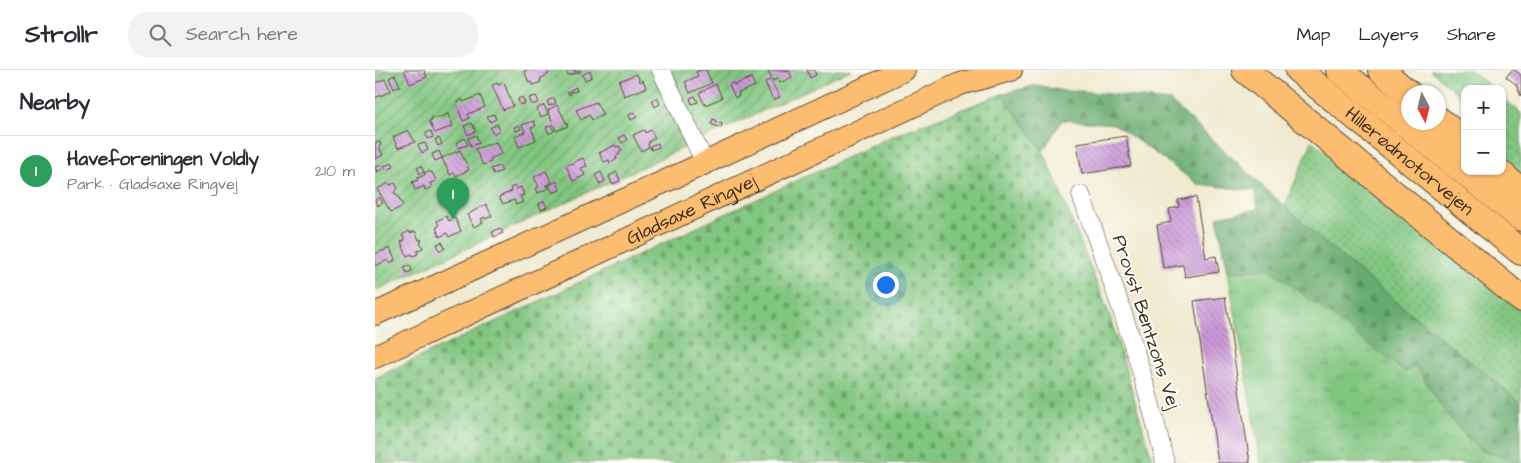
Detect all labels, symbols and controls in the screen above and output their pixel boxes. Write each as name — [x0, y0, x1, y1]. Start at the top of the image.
search box — [128, 12, 478, 57]
text: Strollr — [25, 18, 98, 52]
icon: search — [146, 21, 174, 49]
text: Search here — [186, 21, 298, 48]
text: Map — [1296, 22, 1330, 47]
text: Layers — [1358, 22, 1419, 47]
text: Share — [1447, 22, 1496, 47]
north arrow — [1401, 85, 1446, 130]
map controls — [1461, 85, 1506, 175]
button: + — [1461, 85, 1506, 130]
text: Nearby — [20, 88, 90, 117]
street label: Hillerødmotorvejen — [1339, 100, 1480, 222]
button: − — [1461, 130, 1506, 175]
text: Haveforeningen Voldly — [67, 146, 259, 173]
text: 1 — [35, 160, 37, 182]
text: 210 m — [315, 160, 355, 182]
street label: Gladsaxe Ringvej — [622, 167, 761, 251]
text: Park · Gladsaxe Ringvej — [67, 173, 238, 195]
pin: 1 — [437, 178, 469, 219]
street label: Provst Bentzons Vej — [1105, 232, 1187, 413]
your location — [873, 272, 899, 298]

